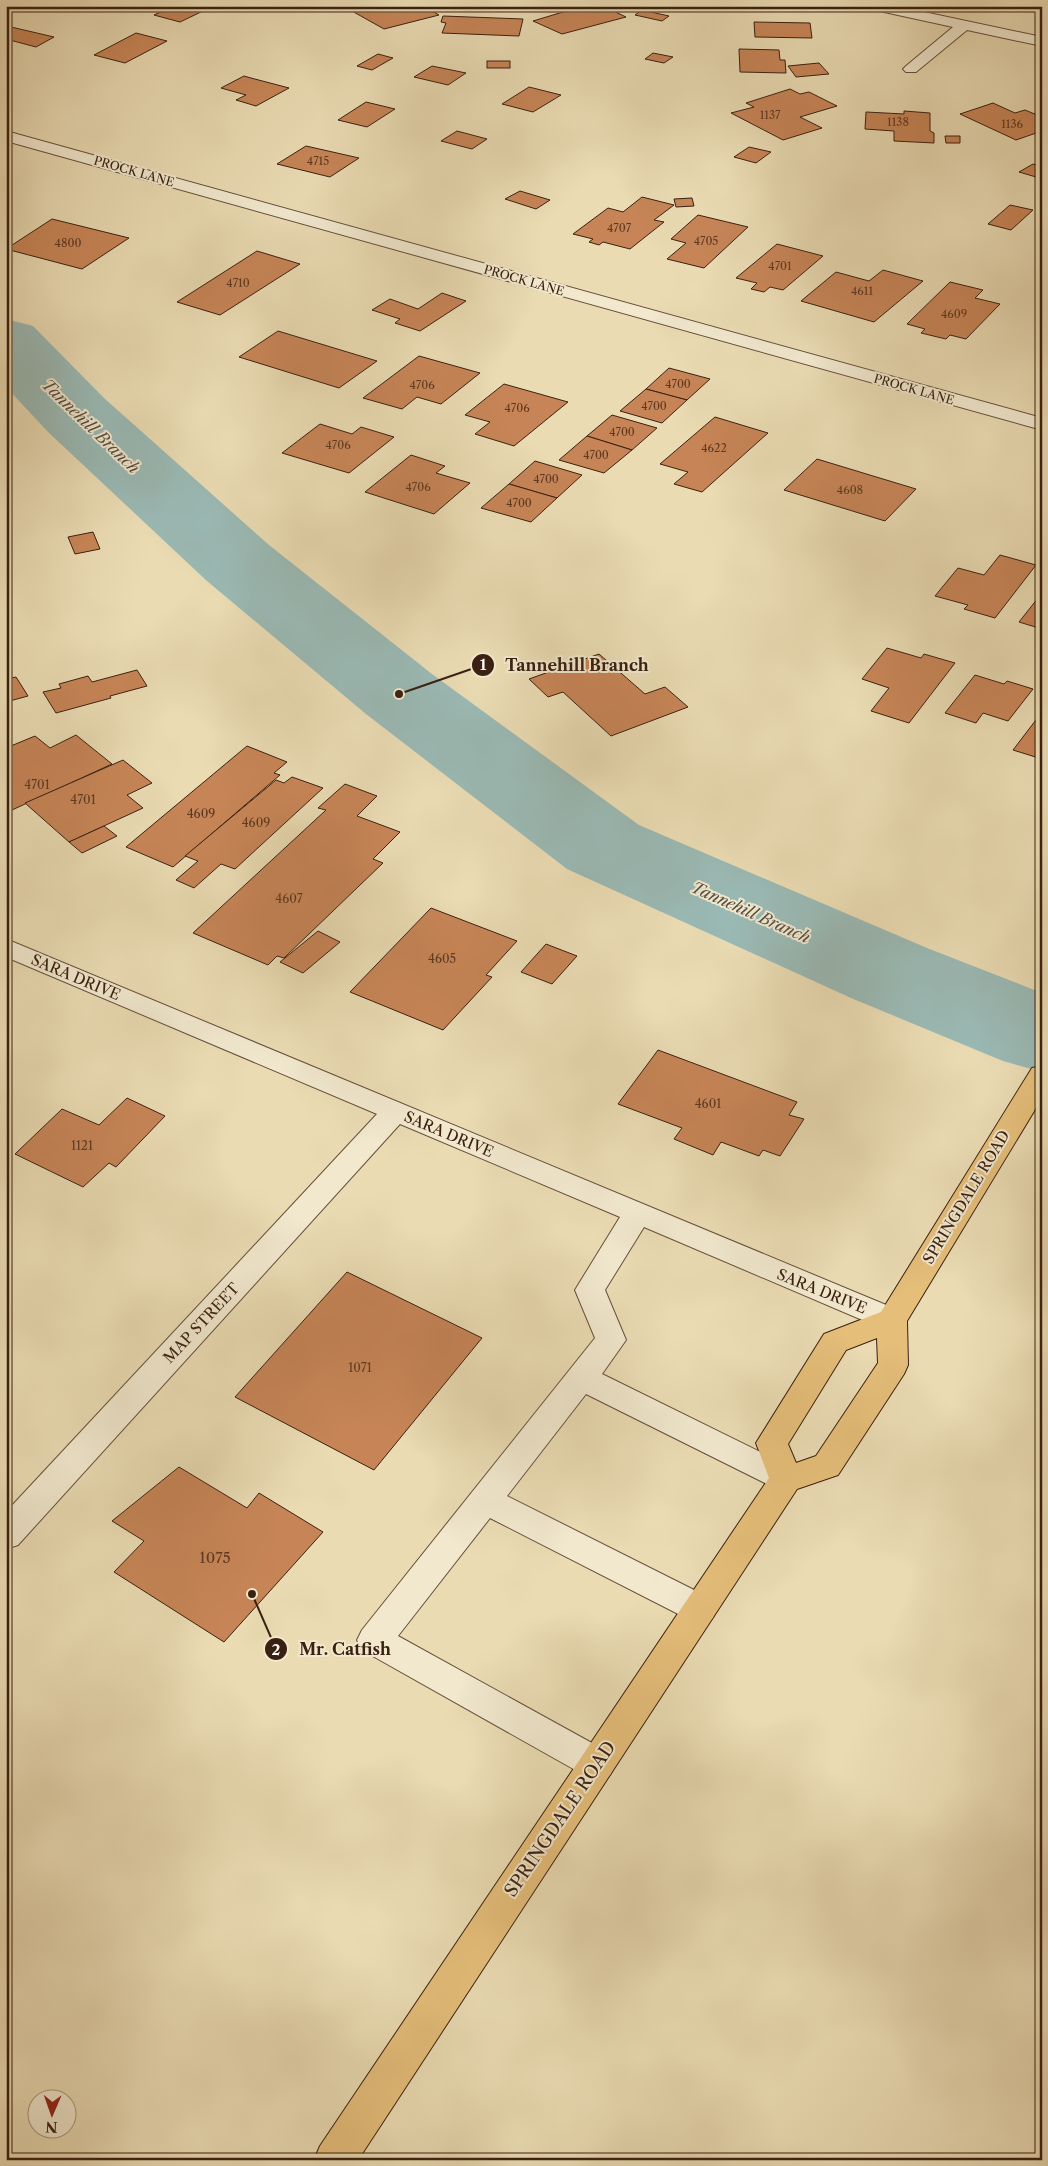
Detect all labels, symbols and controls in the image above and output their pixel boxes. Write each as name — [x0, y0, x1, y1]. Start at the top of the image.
house number: 1137 — [760, 108, 781, 122]
house number: 1138 — [887, 115, 909, 129]
house number: 1136 — [1001, 117, 1023, 131]
street label: PROCK LANE — [92, 152, 176, 190]
house number: 4715 — [307, 154, 329, 168]
house number: 4707 — [607, 221, 632, 235]
house number: 4705 — [694, 234, 718, 248]
house number: 4800 — [55, 236, 81, 250]
house number: 4701 — [768, 259, 792, 273]
street label: PROCK LANE — [482, 261, 566, 299]
house number: 4710 — [226, 276, 250, 290]
house number: 4611 — [851, 284, 873, 298]
house number: 4609 — [941, 307, 967, 321]
street label: PROCK LANE — [872, 370, 956, 408]
water label: Tannehill Branch — [38, 374, 144, 478]
house number: 4700 — [665, 377, 691, 391]
house number: 4706 — [409, 378, 435, 392]
house number: 4700 — [641, 399, 667, 413]
house number: 4706 — [504, 401, 530, 415]
house number: 4700 — [609, 425, 635, 439]
house number: 4706 — [325, 438, 351, 452]
house number: 4622 — [701, 441, 727, 455]
house number: 4700 — [583, 448, 609, 462]
house number: 4700 — [533, 472, 559, 486]
house number: 4706 — [405, 480, 431, 494]
house number: 4608 — [837, 483, 863, 497]
house number: 4700 — [506, 496, 532, 510]
callout: Tannehill Branch — [471, 650, 659, 681]
text: 1 — [480, 655, 487, 674]
text: Tannehill Branch — [505, 655, 649, 675]
house number: 4701 — [24, 777, 50, 792]
house number: 4701 — [70, 792, 96, 807]
house number: 4609 — [187, 806, 215, 821]
house number: 4609 — [242, 815, 270, 830]
water label: Tannehill Branch — [689, 877, 813, 947]
house number: 4607 — [275, 891, 303, 906]
street label: SARA DRIVE — [29, 950, 123, 1004]
house number: 4605 — [428, 951, 456, 966]
house number: 4601 — [695, 1096, 721, 1111]
street label: SARA DRIVE — [402, 1107, 496, 1161]
street label: SPRINGDALE ROAD — [919, 1127, 1013, 1267]
house number: 1121 — [71, 1138, 93, 1153]
street label: SARA DRIVE — [774, 1264, 870, 1318]
street label: MAP STREET — [159, 1278, 244, 1367]
house number: 1071 — [348, 1360, 372, 1375]
house number: 1075 — [199, 1548, 231, 1567]
callout: Mr. Catfish — [264, 1634, 401, 1665]
text: Mr. Catfish — [299, 1639, 391, 1659]
text: 2 — [272, 1640, 281, 1659]
street label: SPRINGDALE ROAD — [500, 1737, 620, 1901]
north arrow — [28, 2088, 78, 2138]
text: N — [45, 2118, 58, 2136]

